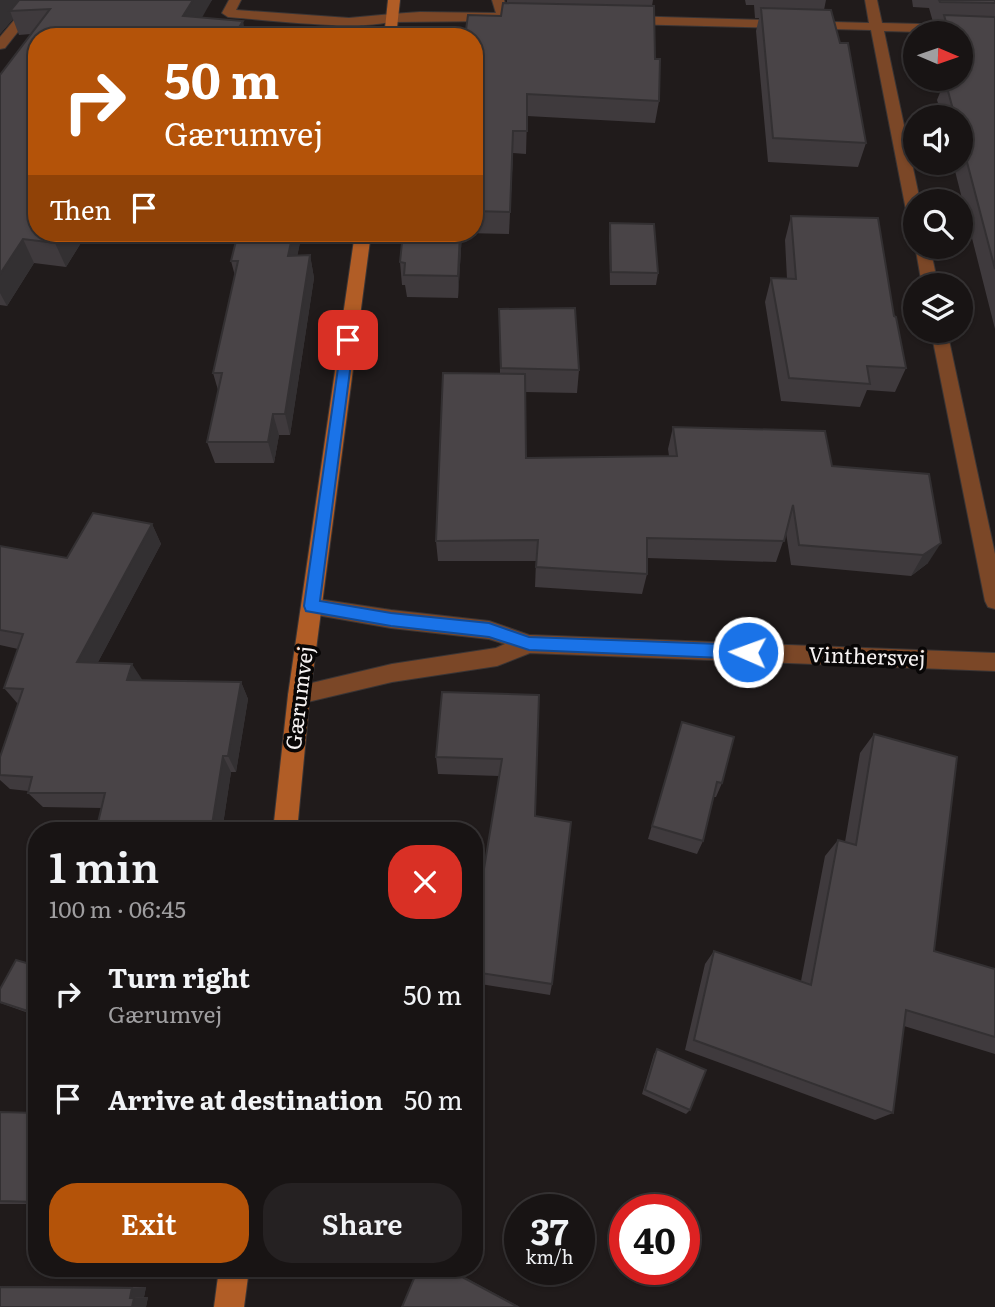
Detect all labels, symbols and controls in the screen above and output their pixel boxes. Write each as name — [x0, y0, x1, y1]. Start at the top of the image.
north arrow — [903, 21, 973, 91]
map controls — [903, 21, 973, 343]
text: 50 m — [164, 41, 280, 114]
icon: right — [49, 56, 140, 147]
button: sound — [903, 105, 973, 175]
text: Gærumvej — [164, 108, 323, 156]
text: Then — [49, 189, 111, 228]
icon: arrive — [125, 189, 163, 227]
button: search — [903, 189, 973, 259]
button: layers — [903, 273, 973, 343]
pin — [318, 310, 378, 370]
icon: arrive — [329, 321, 367, 359]
position arrow — [711, 615, 785, 689]
street label: Vinthersvej — [808, 637, 926, 672]
street label: Gærumvej — [276, 644, 319, 751]
text: 1 min — [49, 834, 159, 896]
button: close — [388, 845, 462, 919]
text: 100 m · 06:45 — [49, 891, 186, 925]
text: Turn right — [108, 957, 250, 996]
text: 50 m — [403, 974, 462, 1013]
icon: right — [49, 975, 87, 1013]
text: Gærumvej — [108, 996, 222, 1030]
text: Arrive at destination — [108, 1079, 383, 1118]
text: 50 m — [404, 1079, 463, 1118]
icon: arrive — [49, 1080, 87, 1118]
button: Exit — [49, 1183, 249, 1263]
button: Share — [263, 1183, 462, 1263]
speed limit sign: 40 — [609, 1194, 700, 1285]
text: 37 — [531, 1204, 568, 1256]
text: km/h — [526, 1243, 573, 1270]

